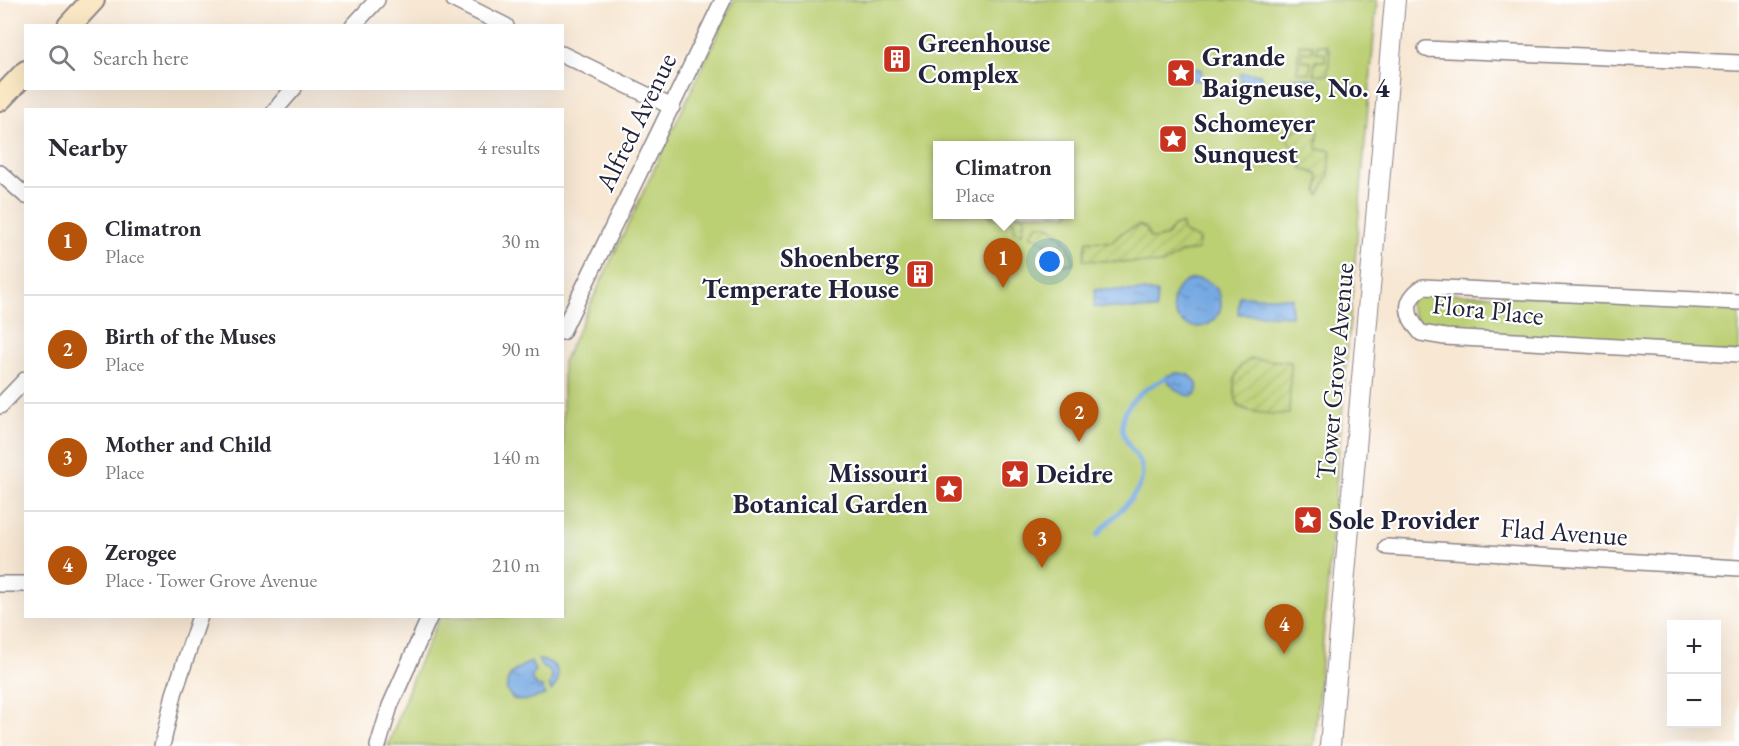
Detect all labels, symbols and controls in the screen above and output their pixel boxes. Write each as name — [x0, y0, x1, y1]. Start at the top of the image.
search box — [24, 24, 564, 90]
place label: Greenhouse Complex — [918, 25, 1050, 91]
place label: Grande Baigneuse, No. 4 — [1202, 39, 1390, 105]
icon: search — [45, 41, 78, 74]
text: Search here — [93, 43, 188, 72]
building icon: Greenhouse Complex — [881, 43, 913, 75]
street label: Alfred Avenue — [587, 47, 684, 198]
place icon: Grande Baigneuse, No. 4 — [1165, 57, 1197, 89]
place label: Schomeyer Sunquest — [1194, 105, 1316, 171]
place icon: Schomeyer Sunquest — [1157, 123, 1189, 155]
text: Nearby — [48, 130, 128, 164]
text: 4 results — [477, 134, 540, 160]
popup — [933, 141, 1074, 219]
text: Climatron — [955, 153, 1052, 182]
text: Place — [955, 182, 995, 208]
text: Climatron — [105, 214, 201, 243]
text: 1 — [62, 228, 73, 254]
text: 30 m — [501, 228, 540, 254]
pin: 1 — [984, 238, 1022, 288]
place label: Shoenberg Temperate House — [702, 240, 899, 306]
text: Place — [105, 243, 144, 269]
your location — [1035, 247, 1064, 276]
building icon: Shoenberg Temperate House — [904, 258, 936, 290]
street label: Tower Grove Avenue — [1308, 261, 1361, 481]
street label: Flora Place — [1431, 286, 1546, 333]
text: Birth of the Muses — [105, 322, 276, 351]
text: 2 — [62, 336, 73, 362]
text: 90 m — [501, 336, 540, 362]
text: Place — [105, 351, 144, 377]
pin: 2 — [1060, 392, 1098, 442]
text: Mother and Child — [105, 430, 272, 459]
text: 3 — [62, 444, 73, 470]
text: 140 m — [492, 444, 540, 470]
place label: Missouri Botanical Garden — [733, 455, 928, 521]
place label: Deidre — [1036, 456, 1113, 491]
place icon: Deidre — [999, 458, 1031, 490]
text: Place — [105, 459, 144, 485]
place icon: Missouri Botanical Garden — [933, 473, 965, 505]
place label: Sole Provider — [1329, 502, 1480, 537]
place icon: Sole Provider — [1292, 504, 1324, 536]
street label: Flad Avenue — [1499, 510, 1629, 553]
pin: 3 — [1022, 518, 1062, 568]
text: Zerogee — [105, 538, 176, 567]
text: 4 — [62, 552, 73, 578]
text: 210 m — [492, 552, 540, 578]
text: Place · Tower Grove Avenue — [105, 567, 317, 593]
pin: 4 — [1264, 604, 1304, 654]
map controls — [1667, 620, 1721, 728]
button: + — [1667, 620, 1721, 674]
button: − — [1667, 674, 1721, 728]

